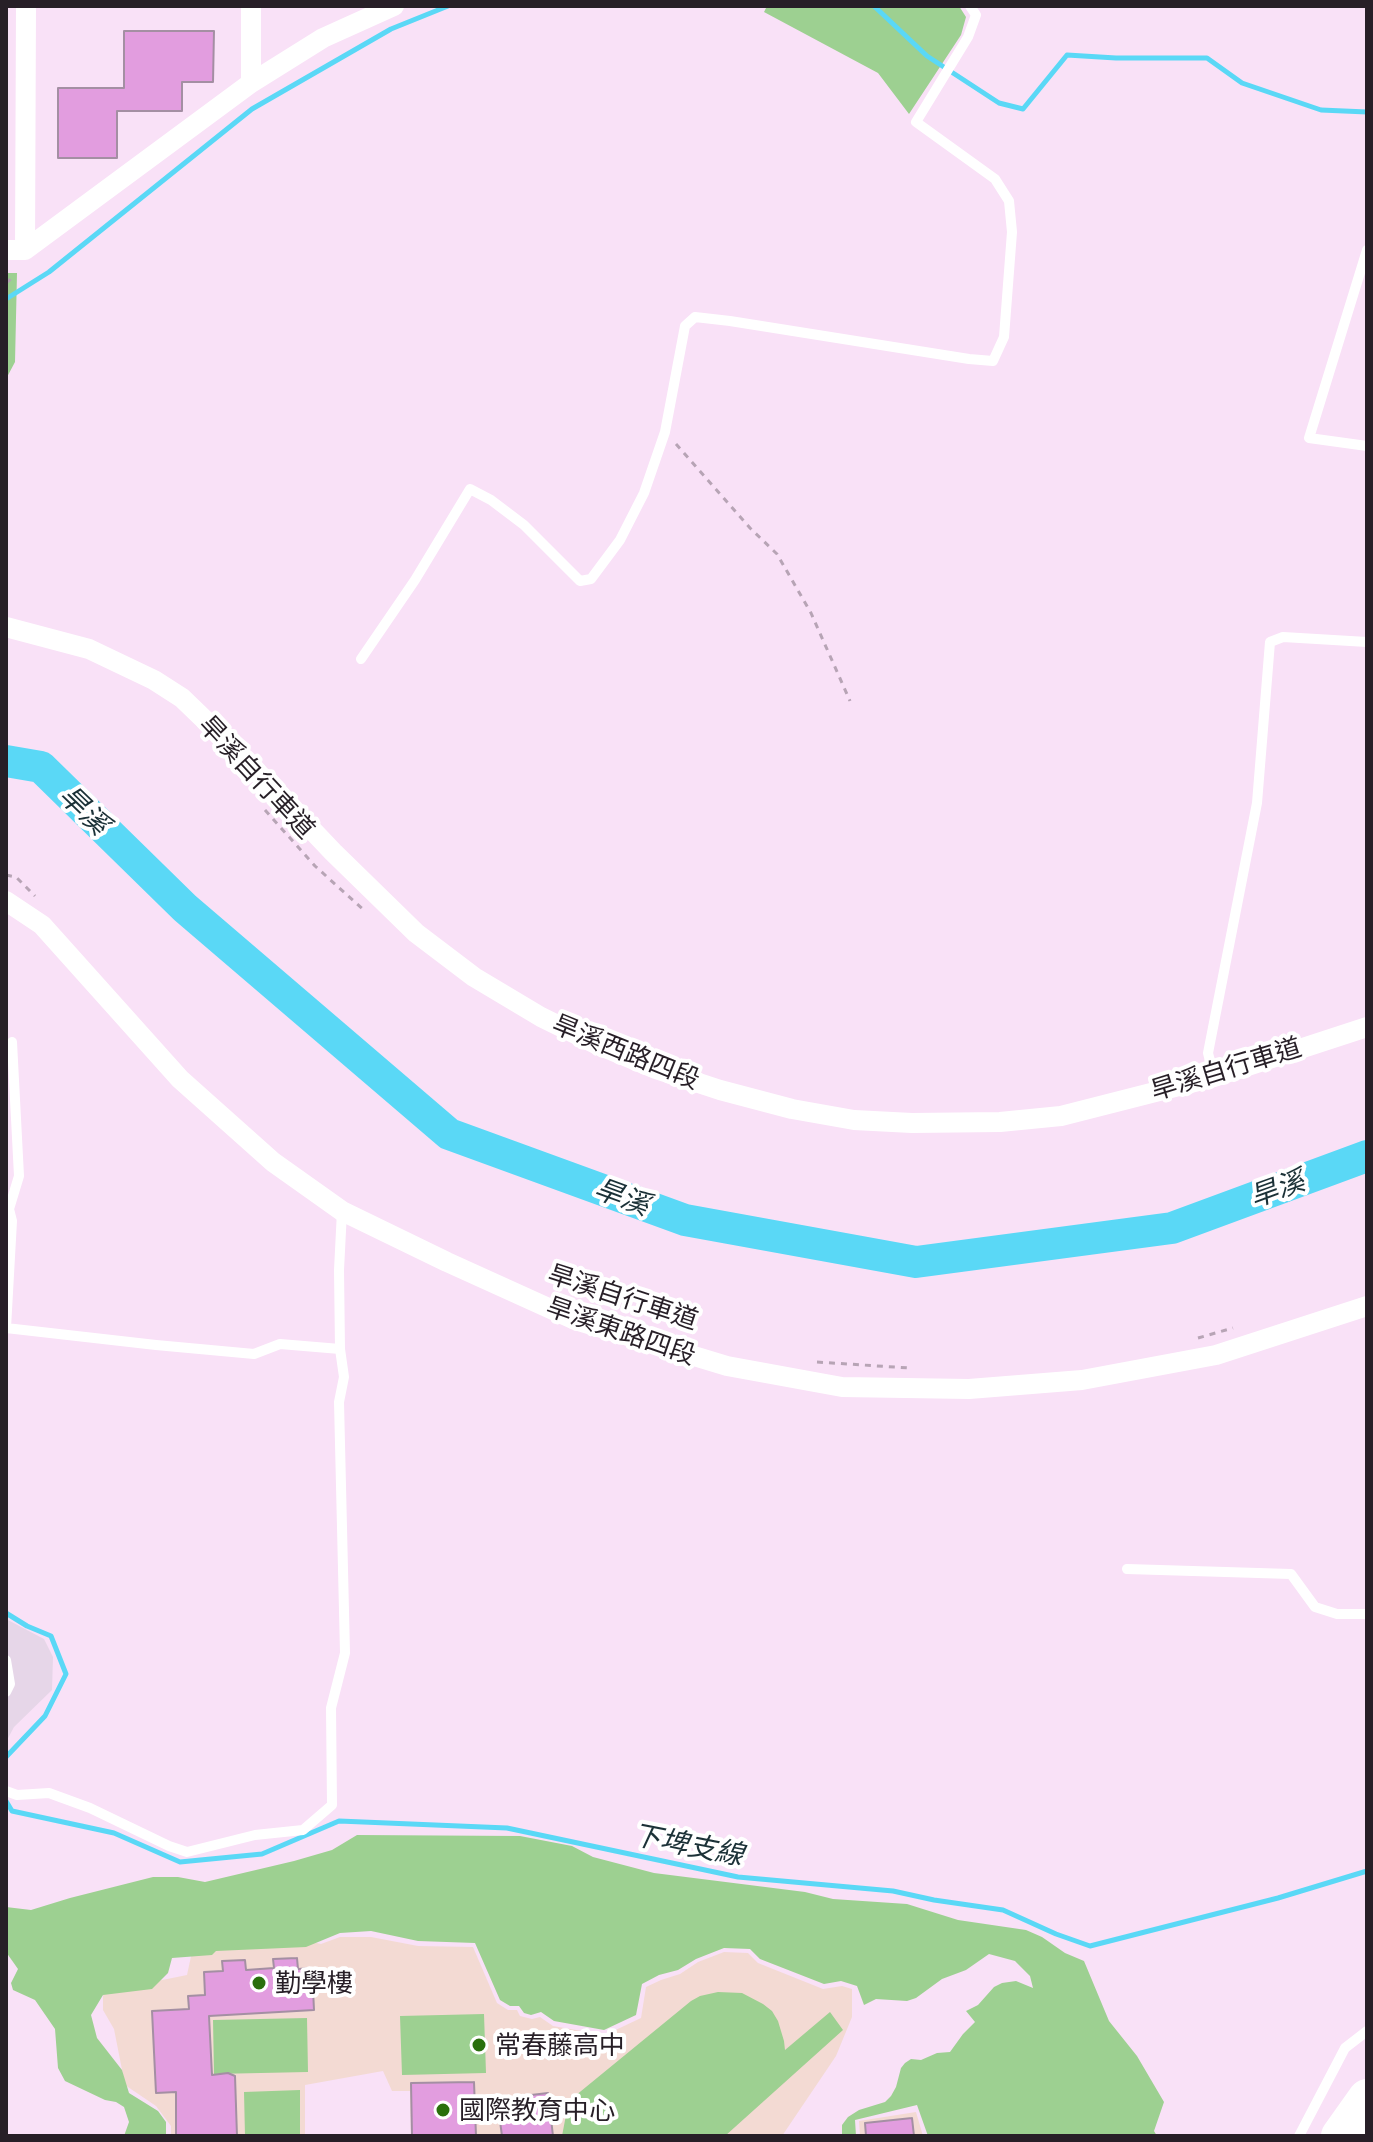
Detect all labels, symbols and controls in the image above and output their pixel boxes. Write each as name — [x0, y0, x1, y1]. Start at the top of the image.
street label: 旱溪自行車道 — [192, 709, 322, 845]
water label: 旱溪 — [52, 778, 116, 842]
street label: 旱溪西路四段 — [548, 1008, 704, 1096]
street label: 旱溪自行車道 — [1147, 1031, 1305, 1107]
water label: 旱溪 — [1245, 1164, 1309, 1214]
water label: 旱溪 — [590, 1172, 654, 1222]
street label: 旱溪自行車道 — [544, 1258, 702, 1336]
street label: 旱溪東路四段 — [542, 1291, 700, 1371]
water label: 下埤支線 — [630, 1818, 746, 1872]
place label: 勤學樓 — [275, 1967, 353, 1999]
marker: 勤學樓 — [250, 1974, 268, 1992]
place label: 常春藤高中 — [495, 2029, 625, 2061]
marker: 常春藤高中 — [470, 2036, 488, 2054]
place label: 國際教育中心 — [459, 2094, 615, 2126]
marker: 國際教育中心 — [434, 2101, 452, 2119]

